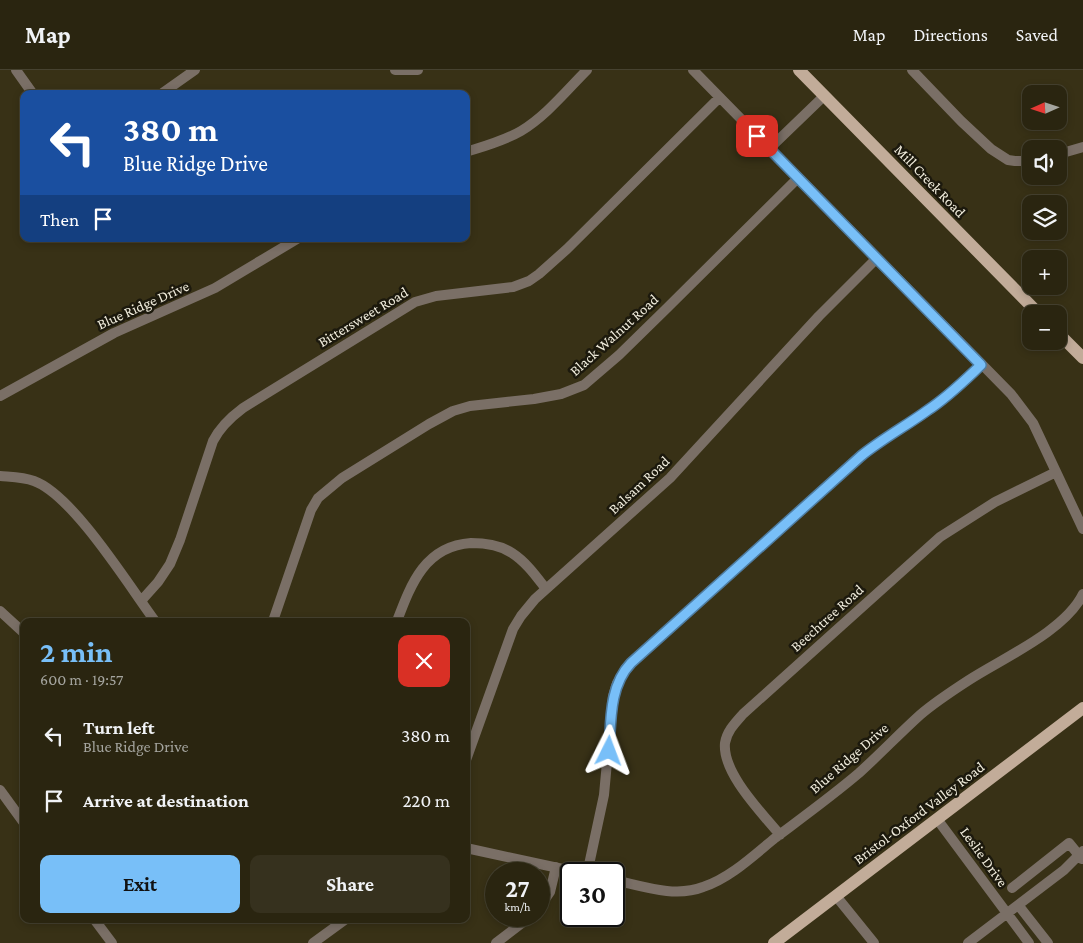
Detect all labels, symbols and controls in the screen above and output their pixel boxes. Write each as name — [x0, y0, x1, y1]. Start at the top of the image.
text: Map — [25, 21, 71, 48]
text: Map — [853, 25, 885, 45]
text: Directions — [913, 25, 988, 45]
text: Saved — [1016, 25, 1058, 45]
north arrow — [1022, 85, 1068, 130]
map controls — [1022, 85, 1067, 350]
icon: left — [40, 110, 105, 175]
text: 380 m — [123, 110, 218, 149]
pin — [736, 115, 778, 157]
icon: arrive — [743, 122, 771, 150]
button: sound — [1022, 140, 1067, 185]
street label: Mill Creek Road — [891, 141, 969, 221]
text: Blue Ridge Drive — [123, 151, 268, 176]
button: layers — [1022, 195, 1067, 240]
icon: arrive — [89, 205, 117, 233]
text: Then — [40, 209, 79, 230]
button: + — [1022, 250, 1067, 295]
street label: Blue Ridge Drive — [95, 277, 192, 333]
street label: Bittersweet Road — [315, 284, 411, 350]
street label: Black Walnut Road — [567, 291, 662, 379]
button: − — [1022, 305, 1067, 350]
street label: Balsam Road — [605, 453, 673, 517]
street label: Beechtree Road — [787, 581, 867, 655]
text: 2 min — [40, 635, 112, 668]
button: close — [398, 635, 450, 687]
text: 600 m · 19:57 — [40, 671, 123, 688]
text: Turn left — [83, 717, 155, 738]
street label: Blue Ridge Drive — [806, 719, 893, 797]
icon: left — [40, 722, 68, 750]
position arrow — [582, 724, 634, 776]
text: 380 m — [401, 725, 450, 746]
text: Blue Ridge Drive — [83, 738, 188, 755]
street label: Bristol-Oxford Valley Road — [851, 759, 988, 868]
icon: arrive — [40, 787, 68, 815]
text: Arrive at destination — [83, 790, 249, 811]
text: 220 m — [402, 790, 450, 811]
street label: Leslie Drive — [957, 824, 1011, 890]
button: Exit — [40, 855, 240, 913]
button: Share — [250, 855, 450, 913]
speed limit sign: 30 — [560, 862, 625, 927]
text: 27 — [505, 875, 530, 902]
text: km/h — [505, 900, 530, 914]

